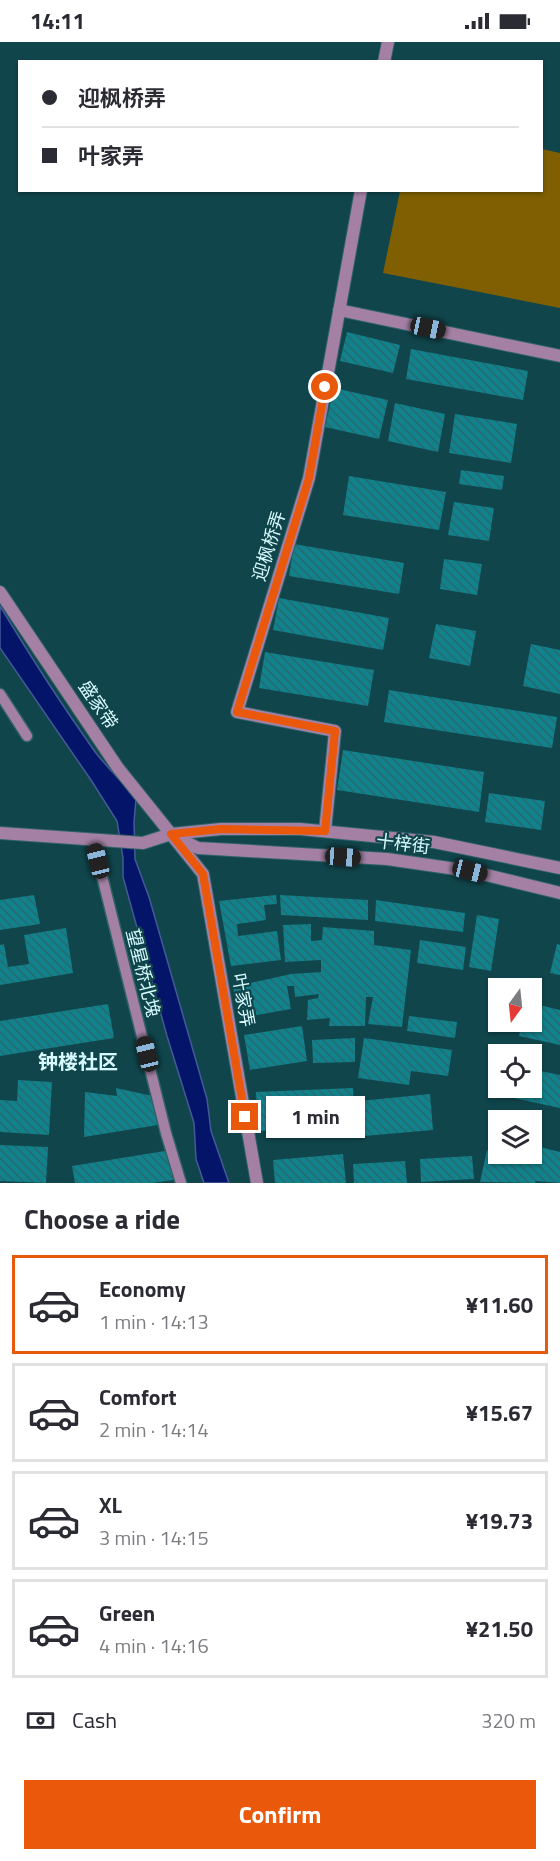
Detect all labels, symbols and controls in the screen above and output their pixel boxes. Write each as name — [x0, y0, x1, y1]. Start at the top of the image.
text: 14:11 — [30, 4, 85, 38]
text: 迎枫桥弄 — [78, 81, 166, 115]
text: 叶家弄 — [78, 139, 144, 173]
car — [409, 315, 447, 341]
route start — [311, 373, 338, 400]
street label: 迎枫桥弄 — [245, 507, 292, 584]
street label: 盛家带 — [72, 675, 125, 735]
street label: 十梓街 — [375, 827, 432, 860]
car — [85, 841, 111, 881]
car — [324, 847, 362, 867]
car — [450, 858, 490, 884]
street label: 望星桥北堍 — [119, 926, 167, 1020]
street label: 叶家弄 — [226, 971, 261, 1029]
north arrow — [488, 978, 542, 1032]
map controls — [488, 978, 542, 1164]
car — [134, 1034, 160, 1074]
button: locate — [488, 1044, 542, 1098]
district label: 钟楼社区 — [38, 1046, 118, 1077]
callout: 1 min — [266, 1096, 365, 1138]
text: 1 min — [291, 1101, 340, 1132]
route end — [231, 1103, 258, 1130]
button: layers — [488, 1110, 542, 1164]
text: Choose a ride — [24, 1198, 180, 1239]
text: Economy — [99, 1272, 186, 1306]
icon: car — [27, 1278, 81, 1332]
text: ¥11.60 — [466, 1288, 533, 1322]
text: 1 min · 14:13 — [99, 1306, 209, 1337]
text: Comfort — [99, 1380, 177, 1414]
icon: car — [27, 1386, 81, 1440]
text: ¥15.67 — [466, 1396, 533, 1430]
text: 2 min · 14:14 — [99, 1414, 209, 1445]
text: XL — [99, 1488, 122, 1522]
icon: car — [27, 1494, 81, 1548]
text: ¥19.73 — [466, 1504, 533, 1538]
text: 3 min · 14:15 — [99, 1522, 209, 1553]
text: Green — [99, 1596, 155, 1630]
icon: car — [27, 1602, 81, 1656]
text: ¥21.50 — [466, 1612, 533, 1646]
text: 4 min · 14:16 — [99, 1630, 209, 1661]
text: Cash — [72, 1703, 117, 1737]
icon: cash — [24, 1704, 57, 1737]
text: 320 m — [481, 1705, 536, 1736]
button: Confirm — [24, 1780, 536, 1849]

